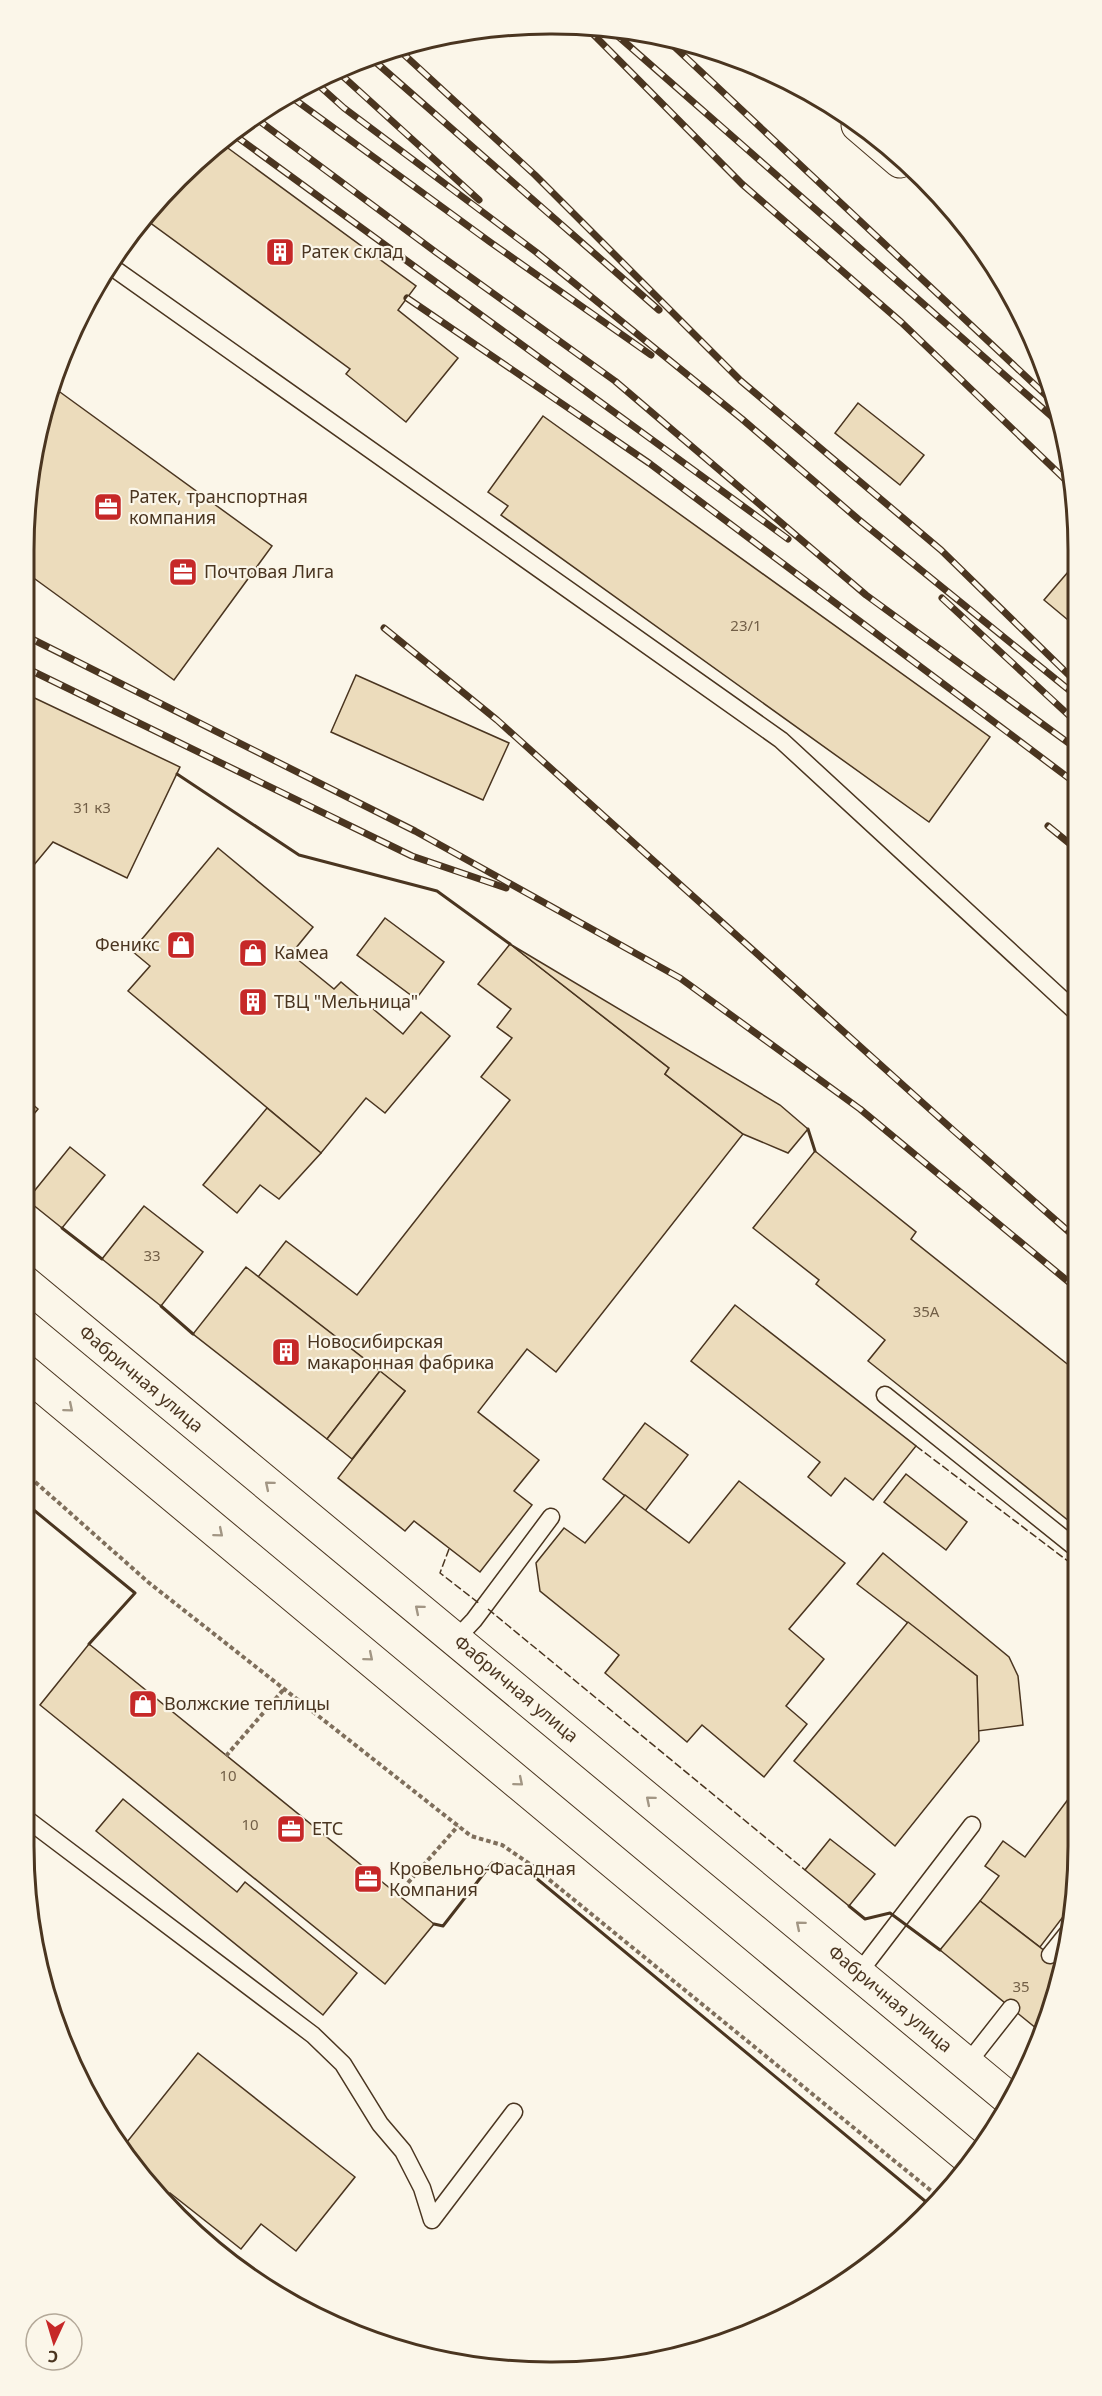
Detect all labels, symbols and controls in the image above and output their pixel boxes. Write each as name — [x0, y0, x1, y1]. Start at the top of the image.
building icon: Ратек склад — [264, 236, 296, 268]
place label: Ратек склад — [301, 239, 404, 263]
place label: Ратек, транспортная компания — [129, 484, 308, 529]
office icon: Ратек, транспортная компания — [92, 491, 124, 523]
office icon: Почтовая Лига — [167, 556, 199, 588]
place label: Почтовая Лига — [204, 559, 334, 583]
house number: 23/1 — [730, 615, 762, 635]
house number: 31 к3 — [73, 797, 111, 817]
shop icon: Феникс — [165, 929, 197, 961]
place label: Феникс — [95, 932, 160, 956]
shop icon: Камеа — [237, 937, 269, 969]
place label: Камеа — [274, 940, 329, 964]
building icon: ТВЦ "Мельница" — [237, 986, 269, 1018]
place label: ТВЦ "Мельница" — [274, 989, 418, 1013]
house number: 33 — [143, 1245, 161, 1265]
house number: 35А — [913, 1301, 940, 1321]
street label: Фабричная улица — [74, 1319, 209, 1437]
place label: Новосибирская макаронная фабрика — [307, 1329, 494, 1374]
building icon: Новосибирская макаронная фабрика — [270, 1336, 302, 1368]
one-way arrow — [62, 1401, 73, 1412]
one-way arrow — [265, 1481, 276, 1492]
one-way arrow — [212, 1526, 223, 1537]
one-way arrow — [415, 1605, 426, 1616]
street label: Фабричная улица — [449, 1629, 584, 1747]
one-way arrow — [362, 1650, 373, 1661]
shop icon: Волжские теплицы — [127, 1688, 159, 1720]
place label: Волжские теплицы — [164, 1691, 330, 1715]
house number: 10 — [219, 1765, 237, 1785]
one-way arrow — [512, 1775, 523, 1786]
one-way arrow — [646, 1797, 657, 1808]
office icon: ЕТС — [275, 1813, 307, 1845]
house number: 10 — [241, 1814, 259, 1834]
place label: ЕТС — [312, 1816, 343, 1840]
place label: Кровельно-Фасадная Компания — [389, 1856, 576, 1901]
office icon: Кровельно-Фасадная Компания — [352, 1863, 384, 1895]
one-way arrow — [796, 1921, 807, 1932]
street label: Фабричная улица — [823, 1939, 958, 2057]
house number: 35 — [1012, 1976, 1030, 1996]
north arrow — [24, 2312, 84, 2372]
text: С — [47, 2346, 59, 2368]

